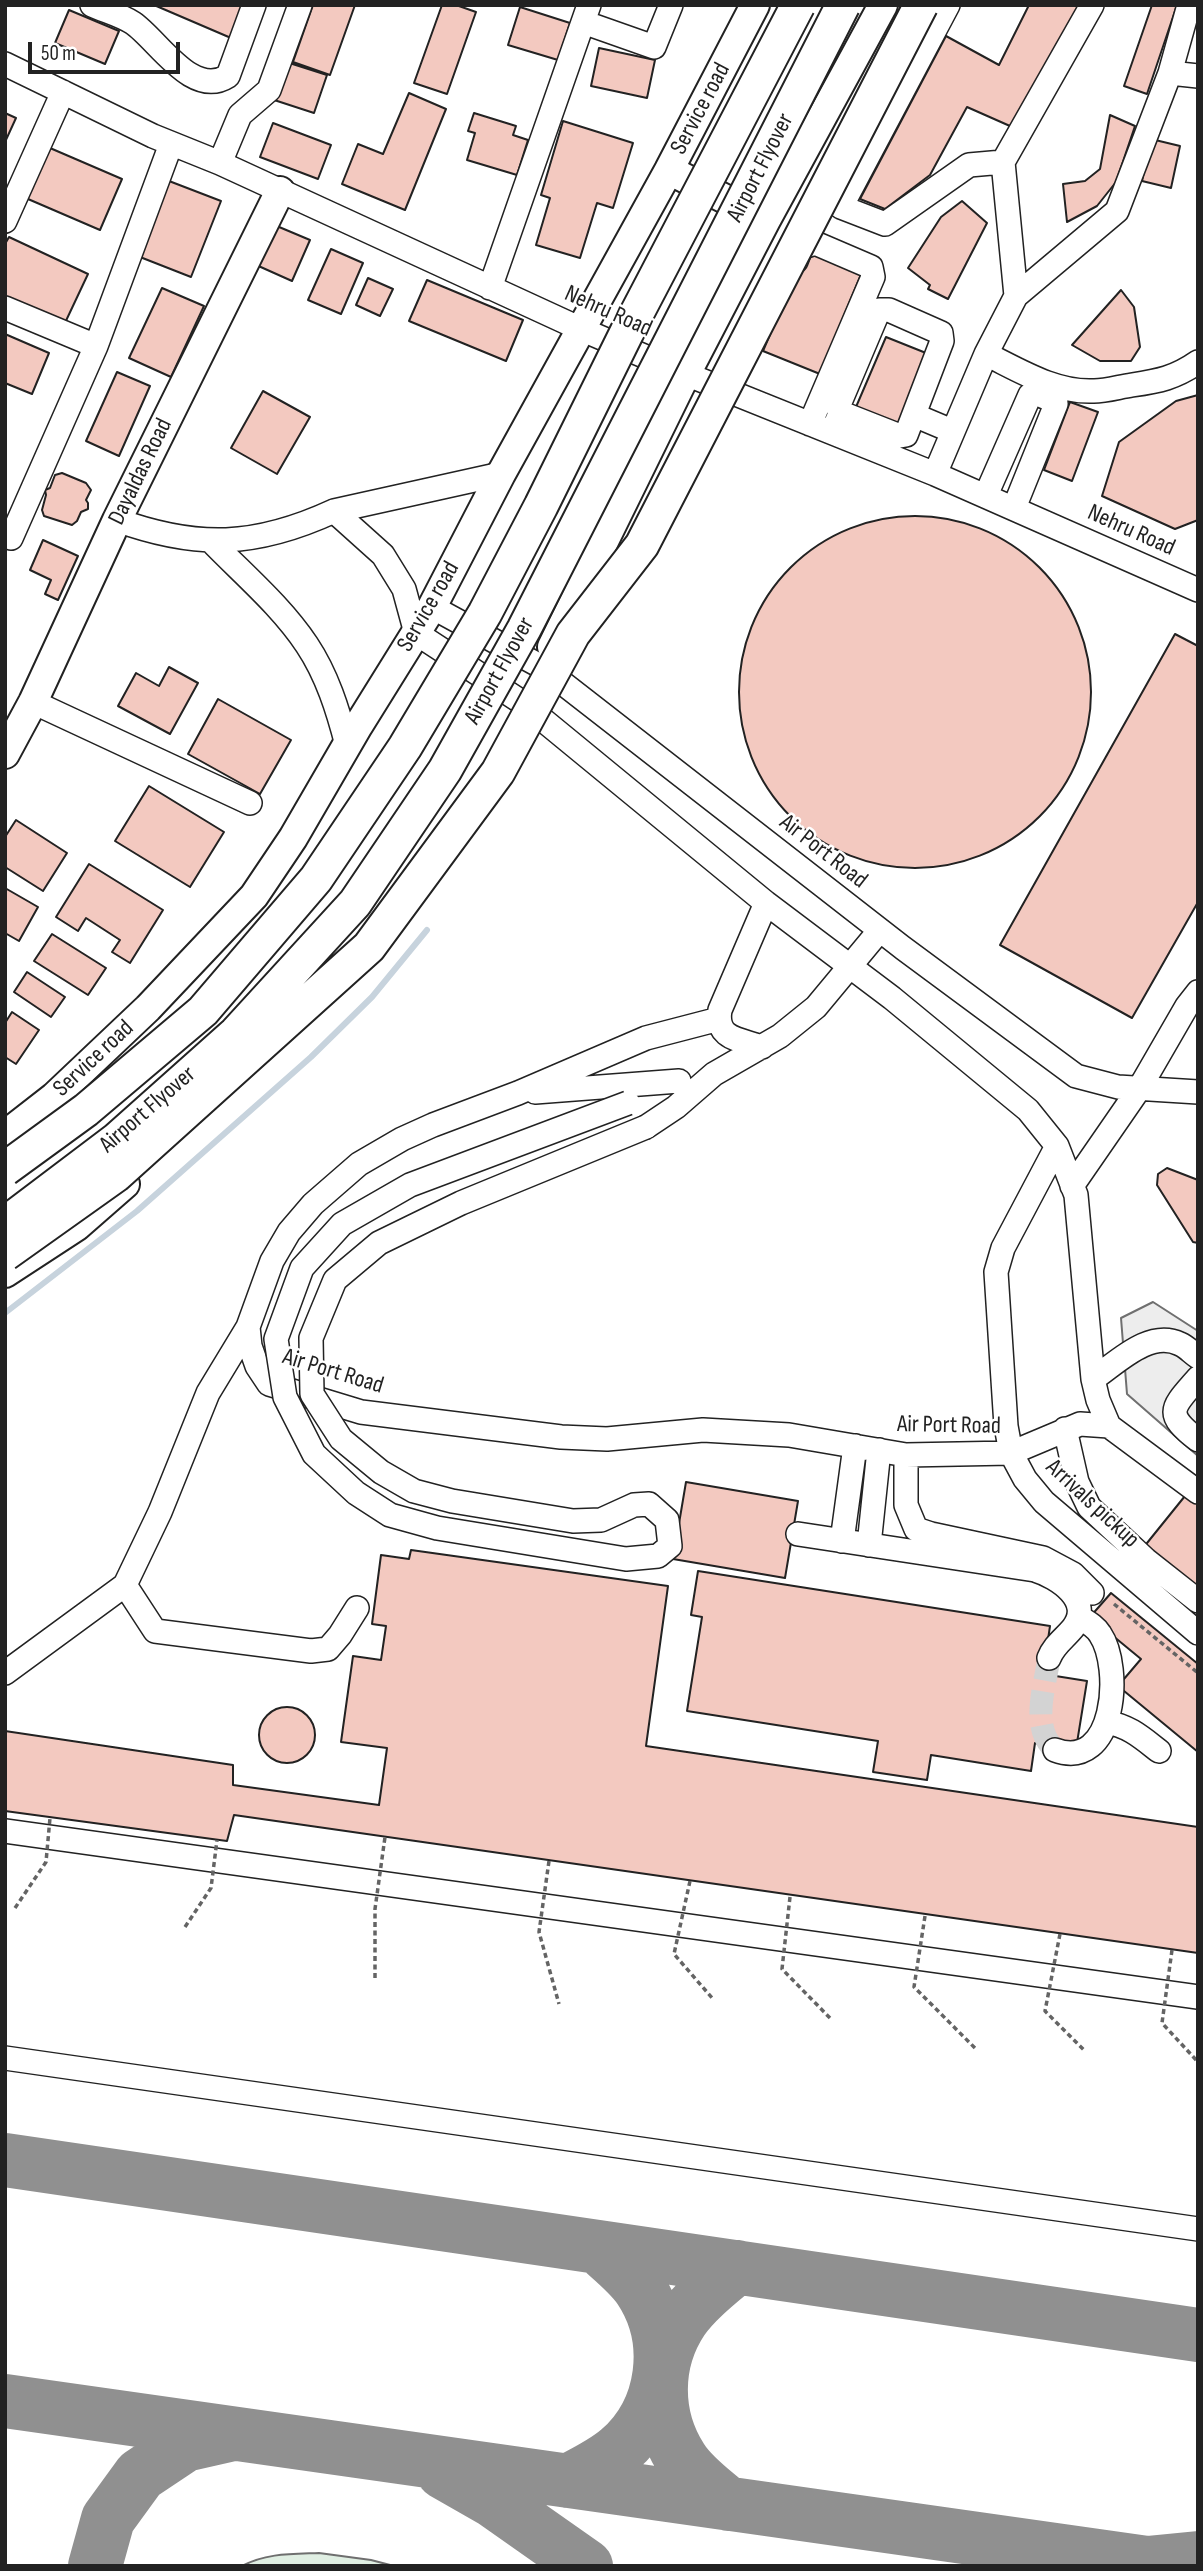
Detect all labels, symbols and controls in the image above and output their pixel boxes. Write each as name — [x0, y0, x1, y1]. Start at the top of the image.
scale bar — [32, 28, 184, 72]
text: 50 m — [41, 41, 76, 66]
street label: Service road — [665, 58, 737, 160]
street label: Airport Flyover — [721, 109, 801, 227]
street label: Nehru Road — [560, 280, 656, 344]
street label: Dayaldas Road — [103, 414, 179, 530]
street label: Nehru Road — [1083, 499, 1179, 563]
street label: Service road — [392, 557, 466, 657]
street label: Airport Flyover — [459, 612, 541, 730]
street label: Air Port Road — [773, 809, 873, 895]
street label: Service road — [48, 1015, 140, 1103]
street label: Airport Flyover — [94, 1060, 202, 1160]
street label: Air Port Road — [279, 1343, 387, 1401]
street label: Air Port Road — [897, 1411, 1001, 1441]
street label: Arrivals pickup — [1039, 1454, 1145, 1554]

